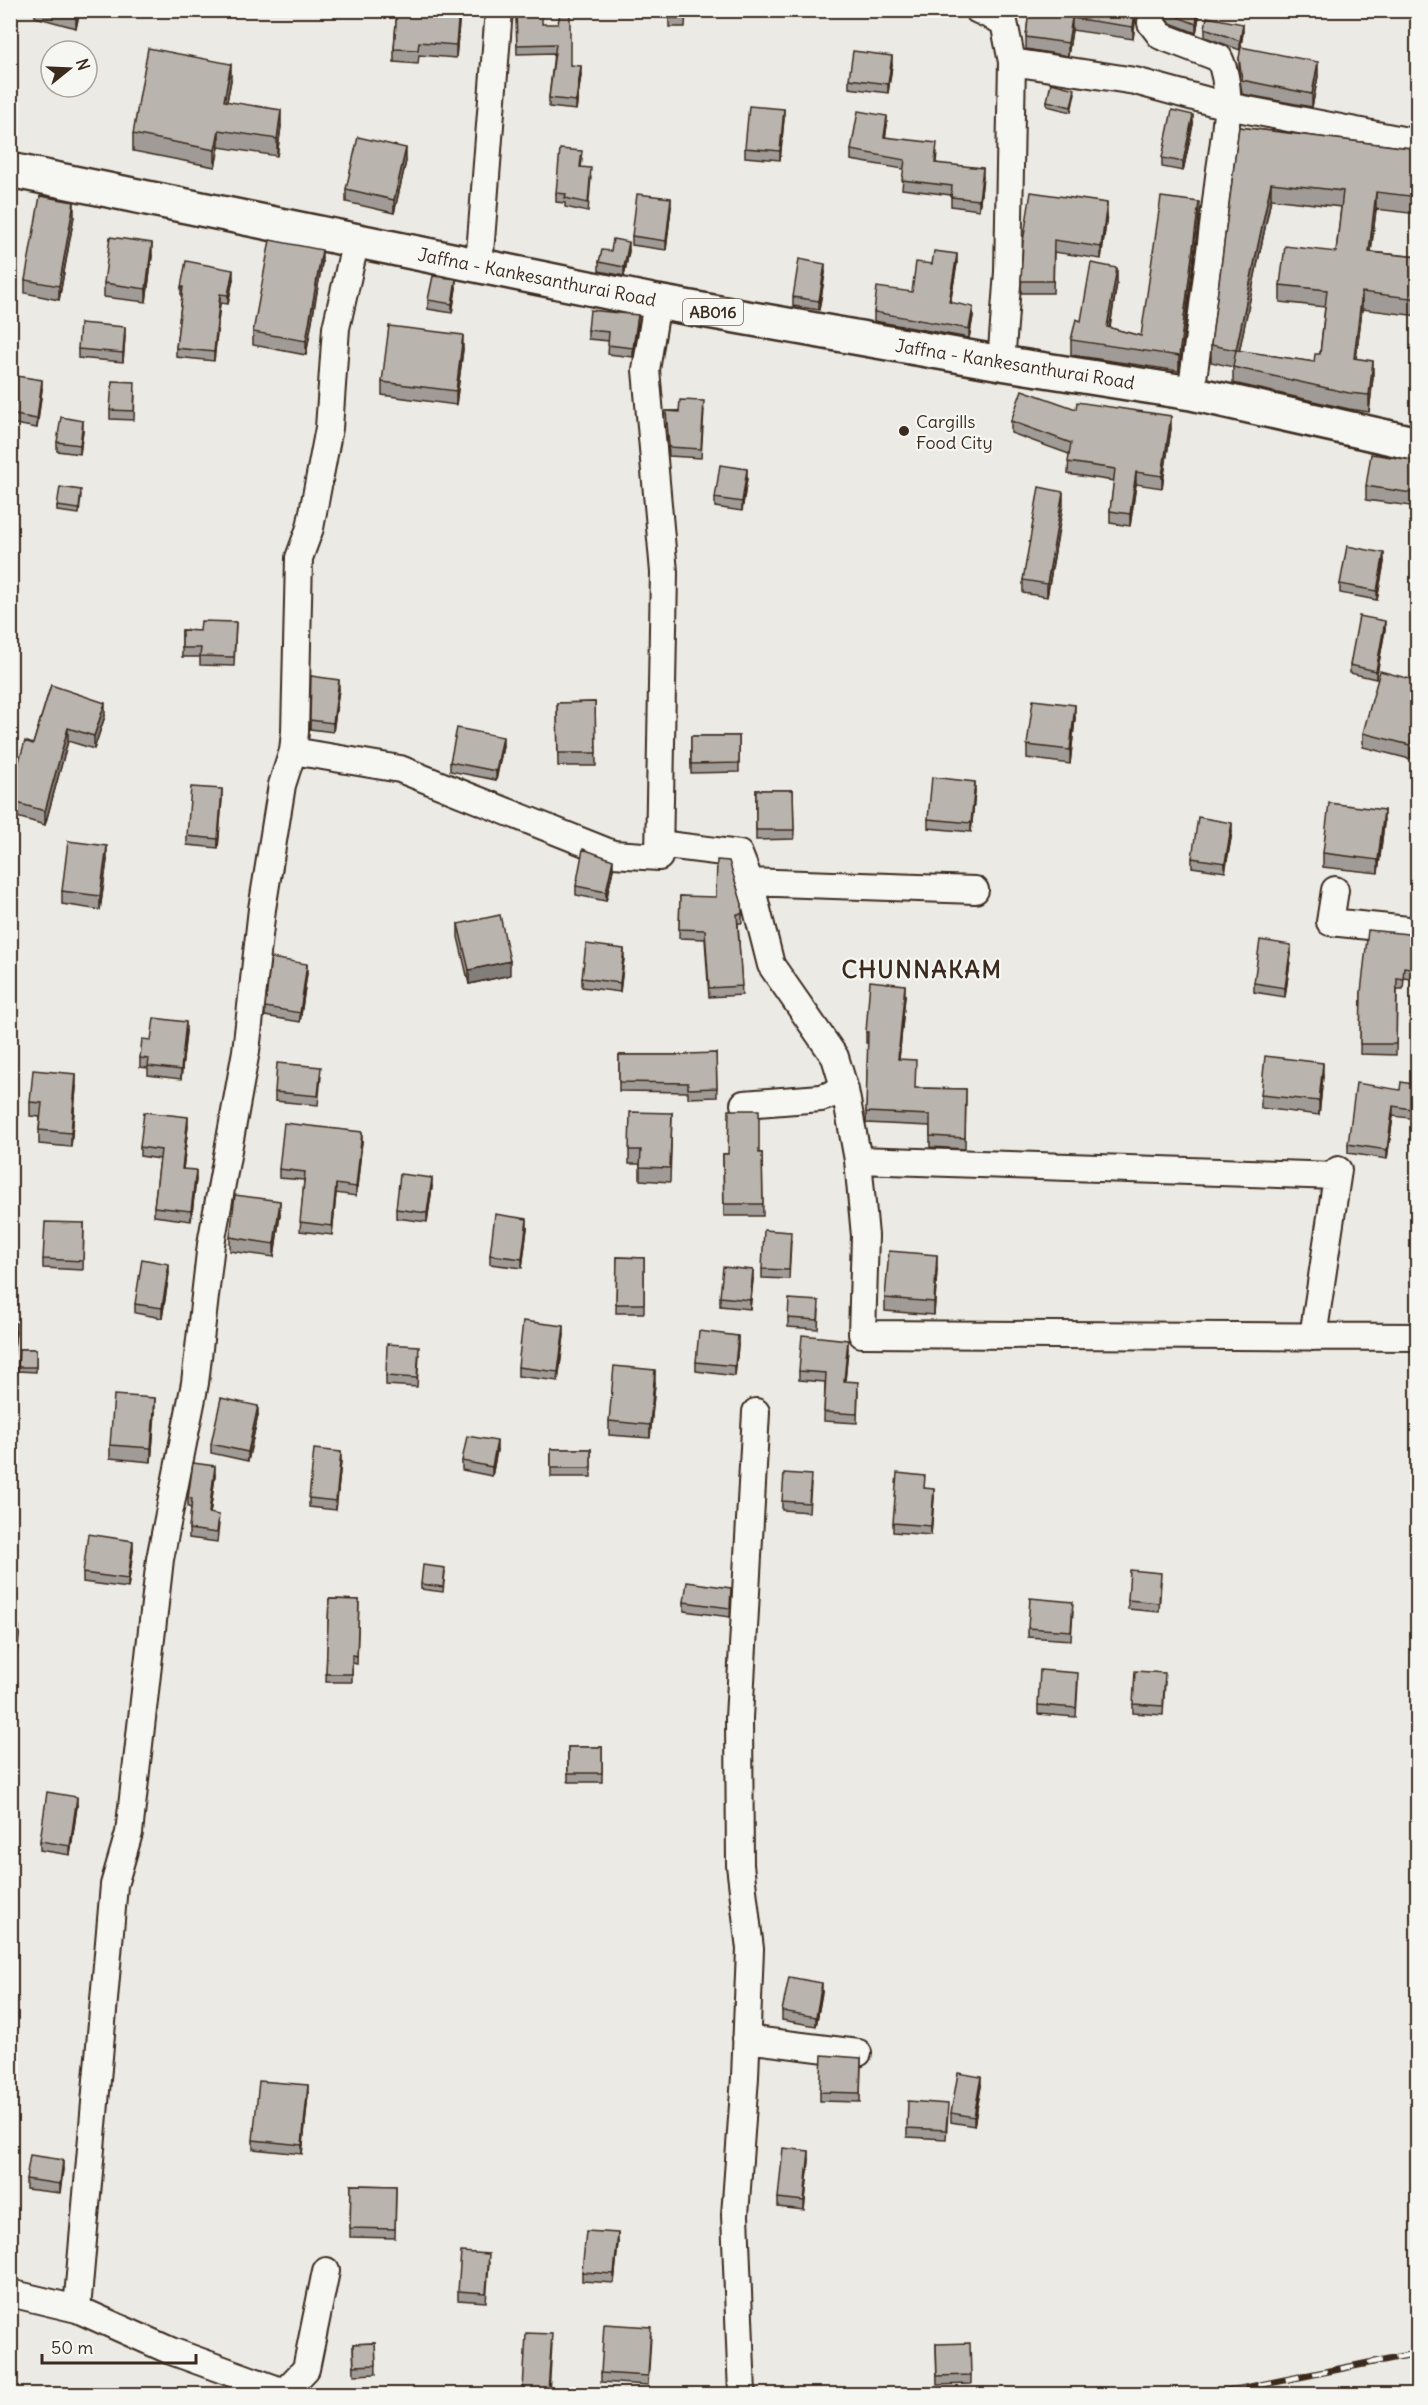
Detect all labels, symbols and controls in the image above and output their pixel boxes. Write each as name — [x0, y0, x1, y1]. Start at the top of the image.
north arrow — [39, 39, 99, 99]
text: N — [72, 56, 94, 73]
street label: Jaffna - Kankesanthurai Road — [416, 243, 658, 311]
road number: AB016 — [683, 299, 743, 325]
street label: Jaffna - Kankesanthurai Road — [894, 334, 1137, 394]
place label: Cargills Food City — [916, 410, 993, 454]
marker: Cargills Food City — [897, 424, 911, 438]
district label: CHUNNAKAM — [841, 954, 1003, 984]
scale bar — [42, 2327, 196, 2365]
text: 50 m — [51, 2336, 93, 2359]

